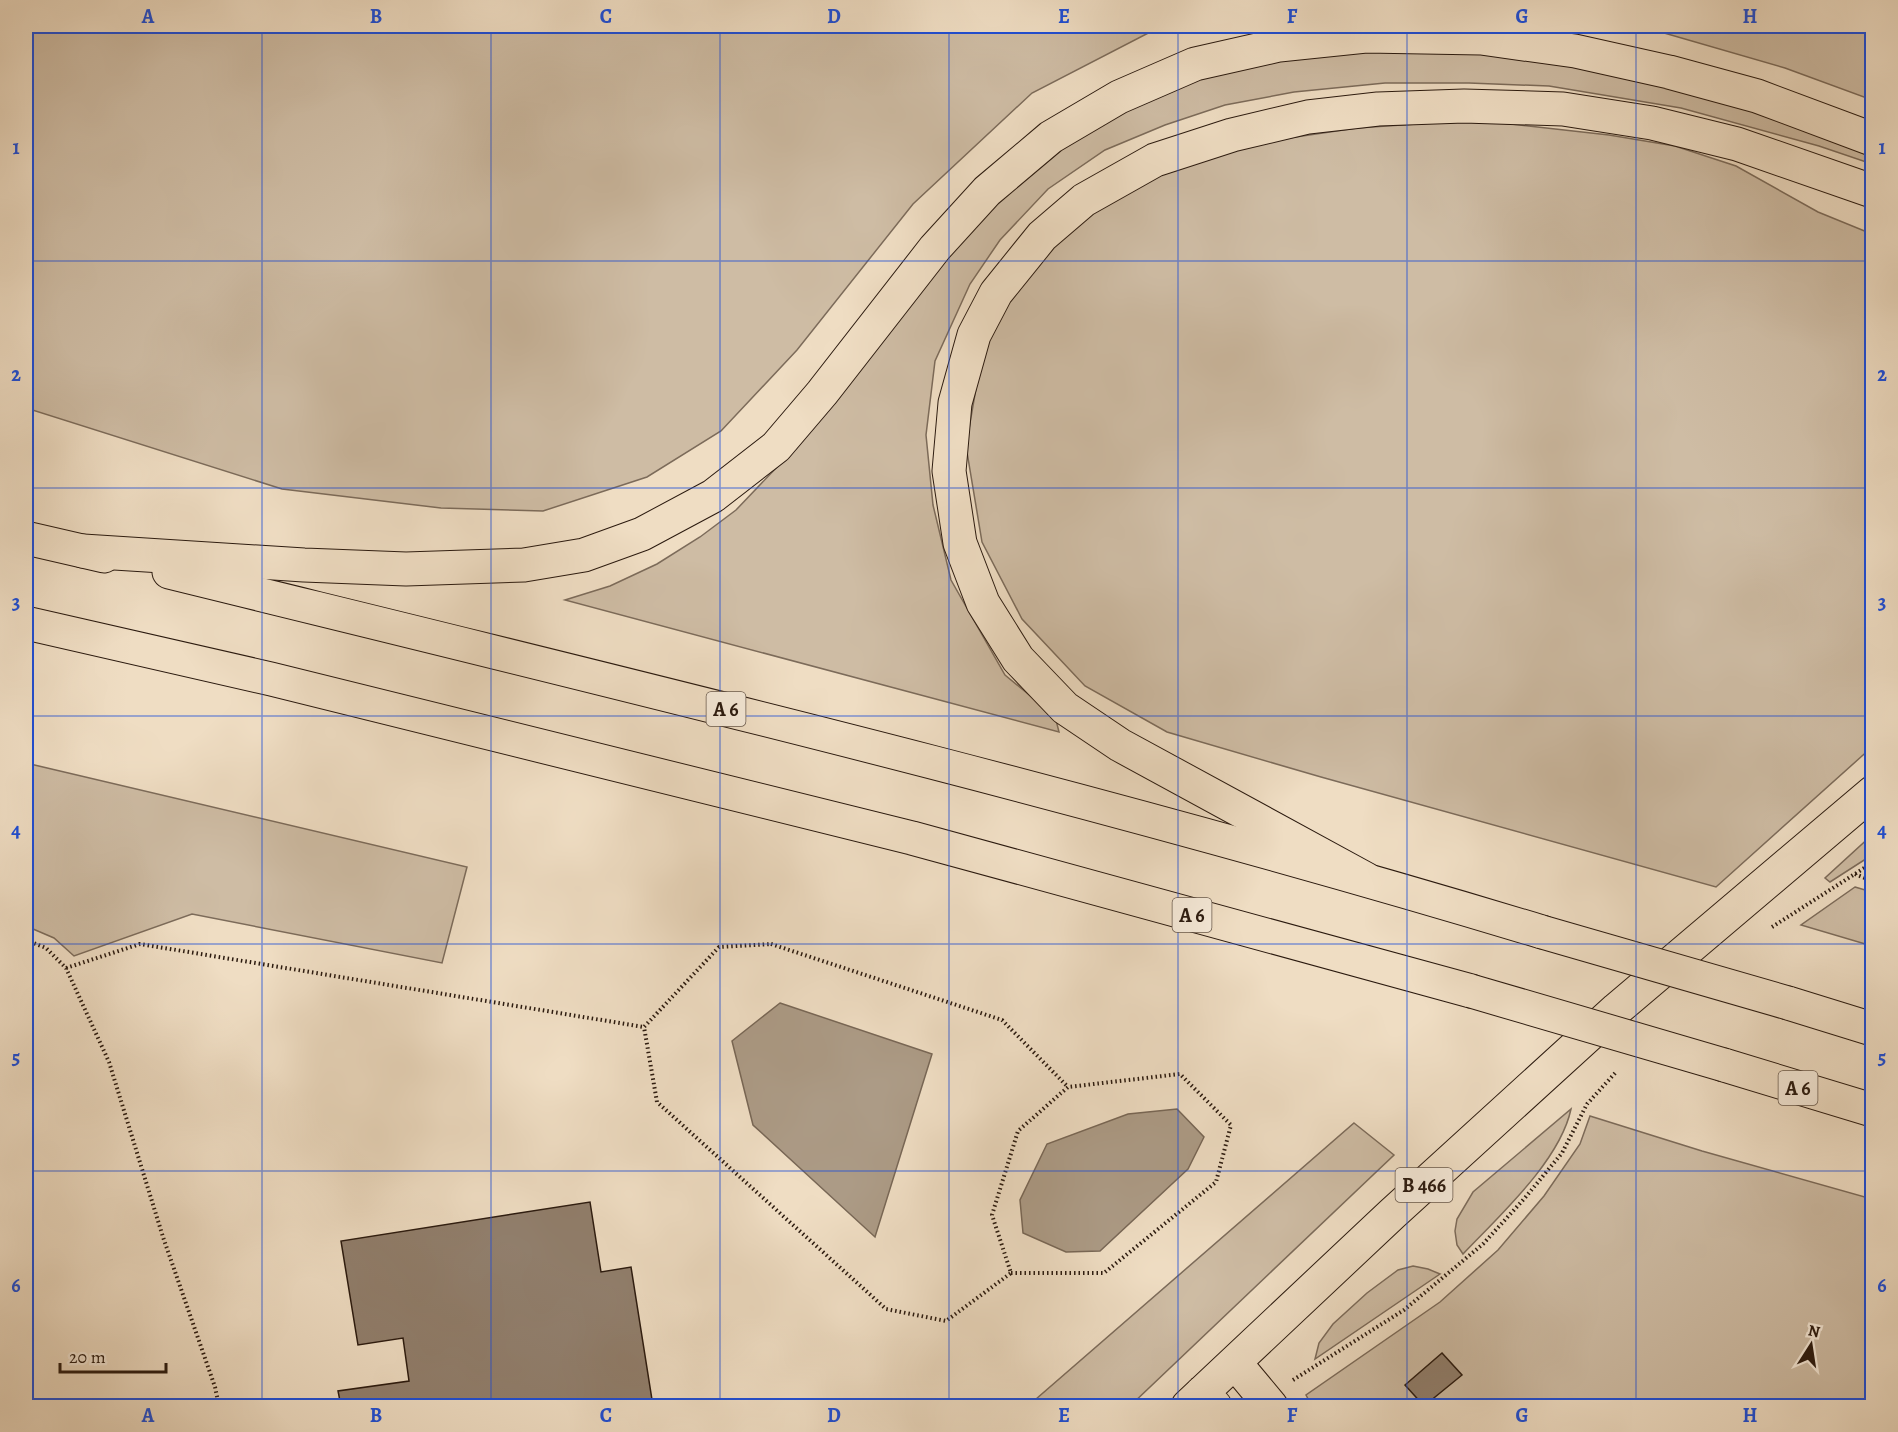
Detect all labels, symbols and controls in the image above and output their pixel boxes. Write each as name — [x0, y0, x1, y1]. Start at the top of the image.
text: A — [141, 3, 155, 30]
text: B — [370, 3, 382, 30]
text: C — [600, 3, 612, 30]
text: D — [827, 3, 841, 30]
text: E — [1058, 3, 1070, 30]
text: F — [1287, 3, 1298, 30]
text: G — [1515, 3, 1529, 30]
text: H — [1743, 3, 1758, 30]
text: 1 — [12, 134, 20, 161]
text: 1 — [1878, 134, 1886, 161]
text: 2 — [11, 361, 21, 388]
text: 2 — [1877, 361, 1887, 388]
text: 3 — [12, 589, 20, 616]
text: 3 — [1878, 589, 1886, 616]
road number: A 6 — [706, 692, 746, 726]
text: 4 — [11, 817, 21, 844]
text: 4 — [1877, 817, 1887, 844]
road number: A 6 — [1172, 898, 1212, 932]
text: 5 — [12, 1044, 20, 1071]
text: 5 — [1878, 1044, 1886, 1071]
road number: A 6 — [1778, 1071, 1818, 1105]
road number: B 466 — [1396, 1168, 1452, 1202]
text: 6 — [11, 1272, 21, 1299]
text: 6 — [1877, 1272, 1887, 1299]
north arrow — [1781, 1315, 1841, 1375]
text: N — [1806, 1319, 1822, 1343]
scale bar — [60, 1336, 166, 1374]
text: 20 m — [69, 1345, 106, 1369]
text: A — [141, 1402, 155, 1429]
text: B — [370, 1402, 382, 1429]
text: C — [600, 1402, 612, 1429]
text: D — [827, 1402, 841, 1429]
text: E — [1058, 1402, 1070, 1429]
text: F — [1287, 1402, 1298, 1429]
text: G — [1515, 1402, 1529, 1429]
text: H — [1743, 1402, 1758, 1429]

